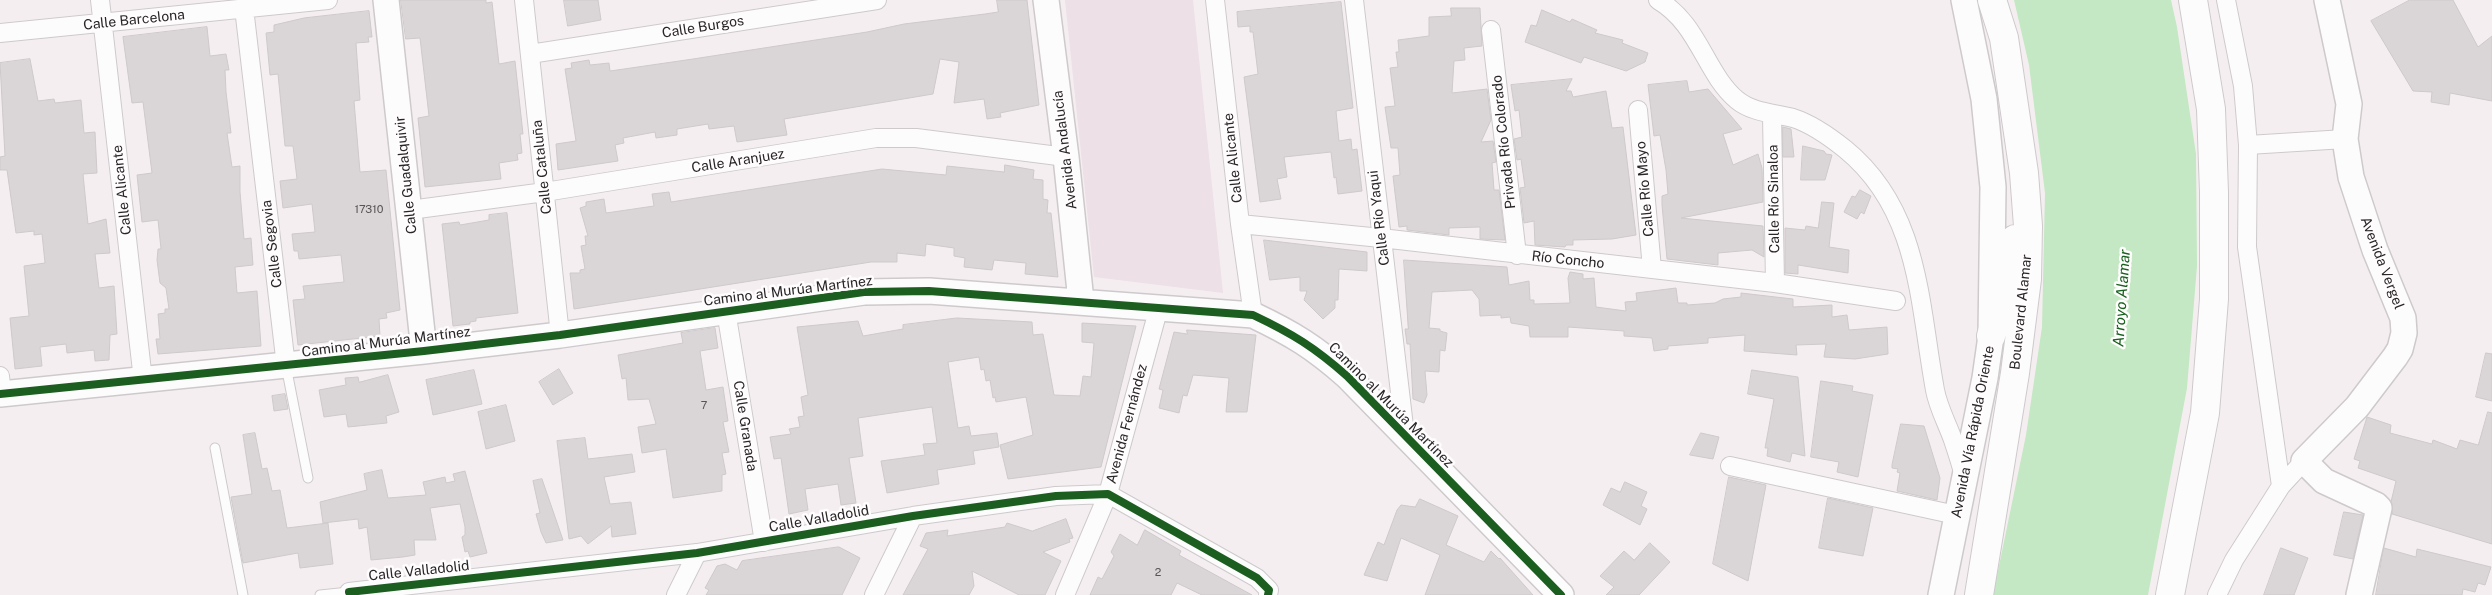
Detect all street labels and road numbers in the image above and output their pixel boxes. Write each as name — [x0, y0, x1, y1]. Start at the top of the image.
street label: Calle Barcelona — [82, 6, 186, 34]
street label: Calle Burgos — [661, 12, 745, 42]
street label: Privada Río Colorado — [1489, 74, 1519, 210]
street label: Avenida Andalucía — [1049, 89, 1081, 211]
street label: Calle Alicante — [1220, 112, 1246, 204]
street label: Calle Guadalquivir — [391, 115, 421, 235]
street label: Calle Cataluña — [529, 119, 555, 215]
street label: Calle Río Mayo — [1632, 141, 1658, 237]
street label: Calle Alicante — [109, 144, 135, 236]
street label: Calle Río Sinaloa — [1765, 144, 1783, 254]
street label: Calle Aranjuez — [690, 145, 786, 177]
street label: Calle Río Yaqui — [1365, 169, 1393, 267]
street label: Calle Segovia — [258, 199, 286, 289]
street label: Avenida Vergel — [2357, 214, 2407, 312]
street label: Río Concho — [1531, 248, 1605, 272]
street label: Boulevard Alamar — [2007, 253, 2035, 371]
street label: Camino al Murúa Martínez — [703, 272, 873, 310]
street label: Camino al Murúa Martínez — [301, 323, 471, 361]
street label: Camino al Murúa Martínez — [1325, 339, 1457, 471]
street label: Avenida Vía Rápida Oriente — [1948, 344, 1998, 520]
street label: Avenida Fernández — [1103, 362, 1151, 486]
street label: Calle Granada — [730, 379, 760, 473]
street label: Calle Valladolid — [768, 502, 870, 536]
street label: Calle Valladolid — [368, 557, 470, 585]

